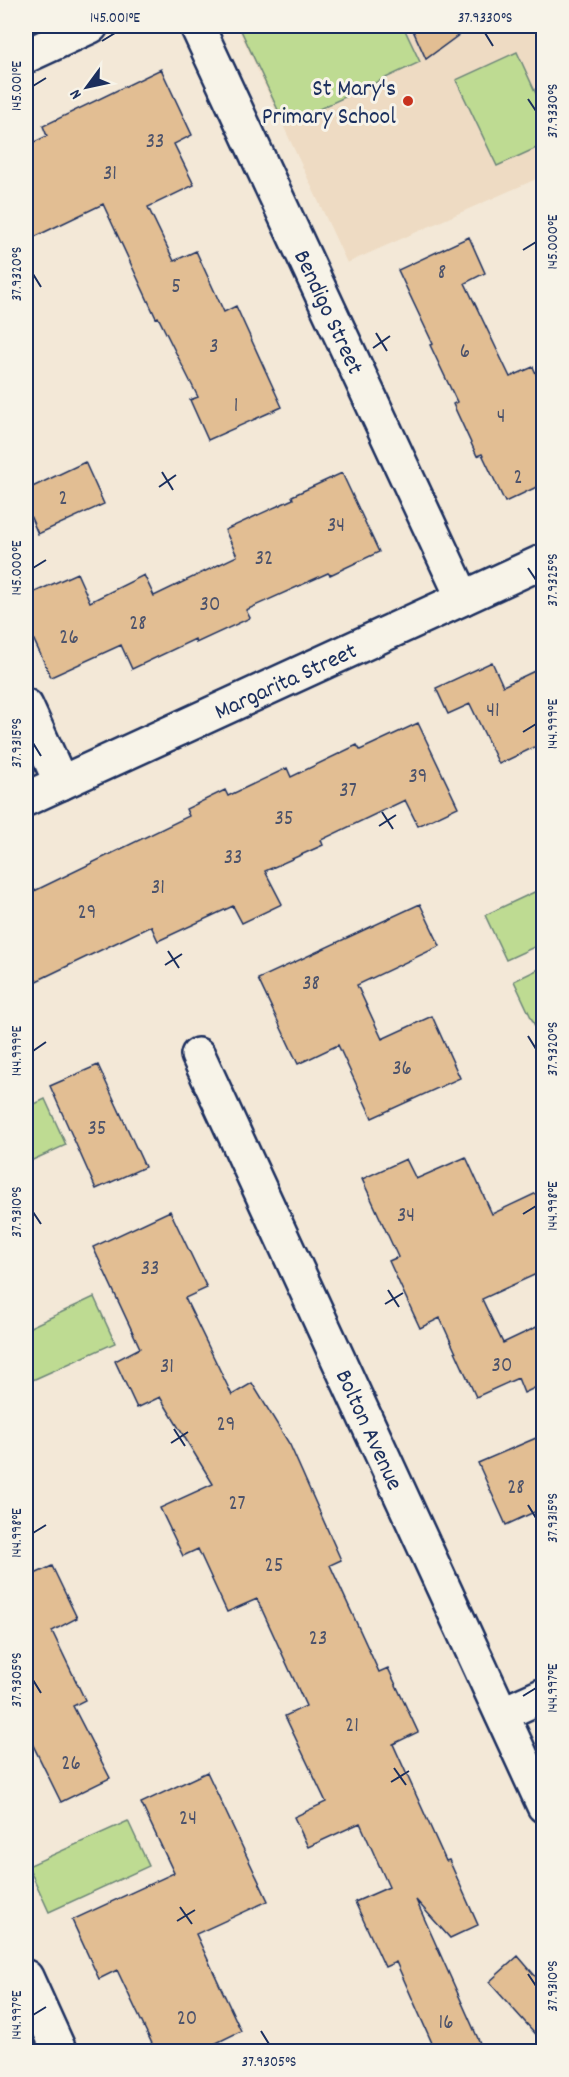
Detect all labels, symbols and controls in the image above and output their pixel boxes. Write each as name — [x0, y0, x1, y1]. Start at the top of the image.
text: 145.001°E — [90, 8, 140, 30]
text: 37.9330°S — [458, 8, 512, 30]
north arrow — [57, 57, 117, 117]
text: 145.001°E — [7, 61, 29, 111]
place label: St Mary's Primary School — [262, 73, 396, 135]
text: N — [65, 84, 88, 103]
text: 37.9330°S — [543, 84, 565, 138]
marker: St Mary's Primary School — [401, 94, 415, 108]
house number: 33 — [146, 128, 164, 158]
house number: 31 — [103, 160, 117, 190]
text: 145.000°E — [543, 214, 565, 270]
street label: Bendigo Street — [283, 245, 371, 381]
text: 37.9320°S — [7, 247, 29, 301]
house number: 8 — [438, 259, 446, 289]
house number: 5 — [171, 273, 181, 303]
house number: 3 — [209, 333, 219, 363]
house number: 6 — [460, 338, 470, 368]
house number: 1 — [234, 392, 238, 422]
house number: 4 — [497, 403, 505, 433]
house number: 2 — [513, 464, 523, 494]
house number: 2 — [58, 485, 68, 515]
house number: 34 — [327, 512, 345, 542]
text: 145.000°E — [7, 540, 29, 596]
house number: 32 — [255, 545, 273, 575]
text: 37.9325°S — [543, 553, 565, 607]
house number: 30 — [200, 591, 220, 621]
house number: 28 — [129, 610, 147, 640]
house number: 26 — [59, 624, 79, 654]
street label: Margarita Street — [209, 635, 363, 730]
house number: 41 — [486, 697, 500, 727]
text: 144.999°E — [543, 699, 565, 749]
text: 37.9315°S — [7, 718, 29, 768]
house number: 39 — [409, 763, 427, 793]
house number: 37 — [339, 777, 357, 807]
house number: 35 — [274, 805, 294, 835]
house number: 33 — [224, 844, 242, 874]
house number: 31 — [151, 874, 165, 904]
house number: 29 — [78, 899, 96, 929]
house number: 38 — [302, 970, 320, 1000]
text: 37.9320°S — [543, 1022, 565, 1076]
text: 144.999°E — [7, 1026, 29, 1076]
house number: 36 — [392, 1055, 412, 1085]
house number: 35 — [87, 1115, 107, 1145]
text: 144.998°E — [543, 1181, 565, 1231]
text: 37.9310°S — [7, 1186, 29, 1238]
house number: 34 — [397, 1202, 415, 1232]
house number: 33 — [141, 1255, 159, 1285]
house number: 30 — [492, 1352, 512, 1382]
house number: 31 — [160, 1353, 174, 1383]
street label: Bolton Avenue — [325, 1364, 410, 1496]
house number: 29 — [217, 1411, 235, 1441]
house number: 28 — [507, 1474, 525, 1504]
house number: 27 — [228, 1490, 246, 1520]
text: 37.9315°S — [543, 1493, 565, 1543]
text: 144.998°E — [7, 1508, 29, 1558]
house number: 25 — [265, 1552, 283, 1582]
house number: 23 — [309, 1625, 327, 1655]
text: 37.9305°S — [7, 1653, 29, 1707]
text: 144.997°E — [543, 1663, 565, 1713]
house number: 21 — [345, 1712, 359, 1742]
house number: 26 — [61, 1750, 81, 1780]
house number: 24 — [179, 1805, 197, 1835]
text: 37.9310°S — [543, 1960, 565, 2012]
text: 144.997°E — [7, 1990, 29, 2040]
house number: 20 — [177, 2005, 197, 2035]
house number: 16 — [439, 2009, 453, 2039]
text: 37.9305°S — [242, 2052, 296, 2074]

